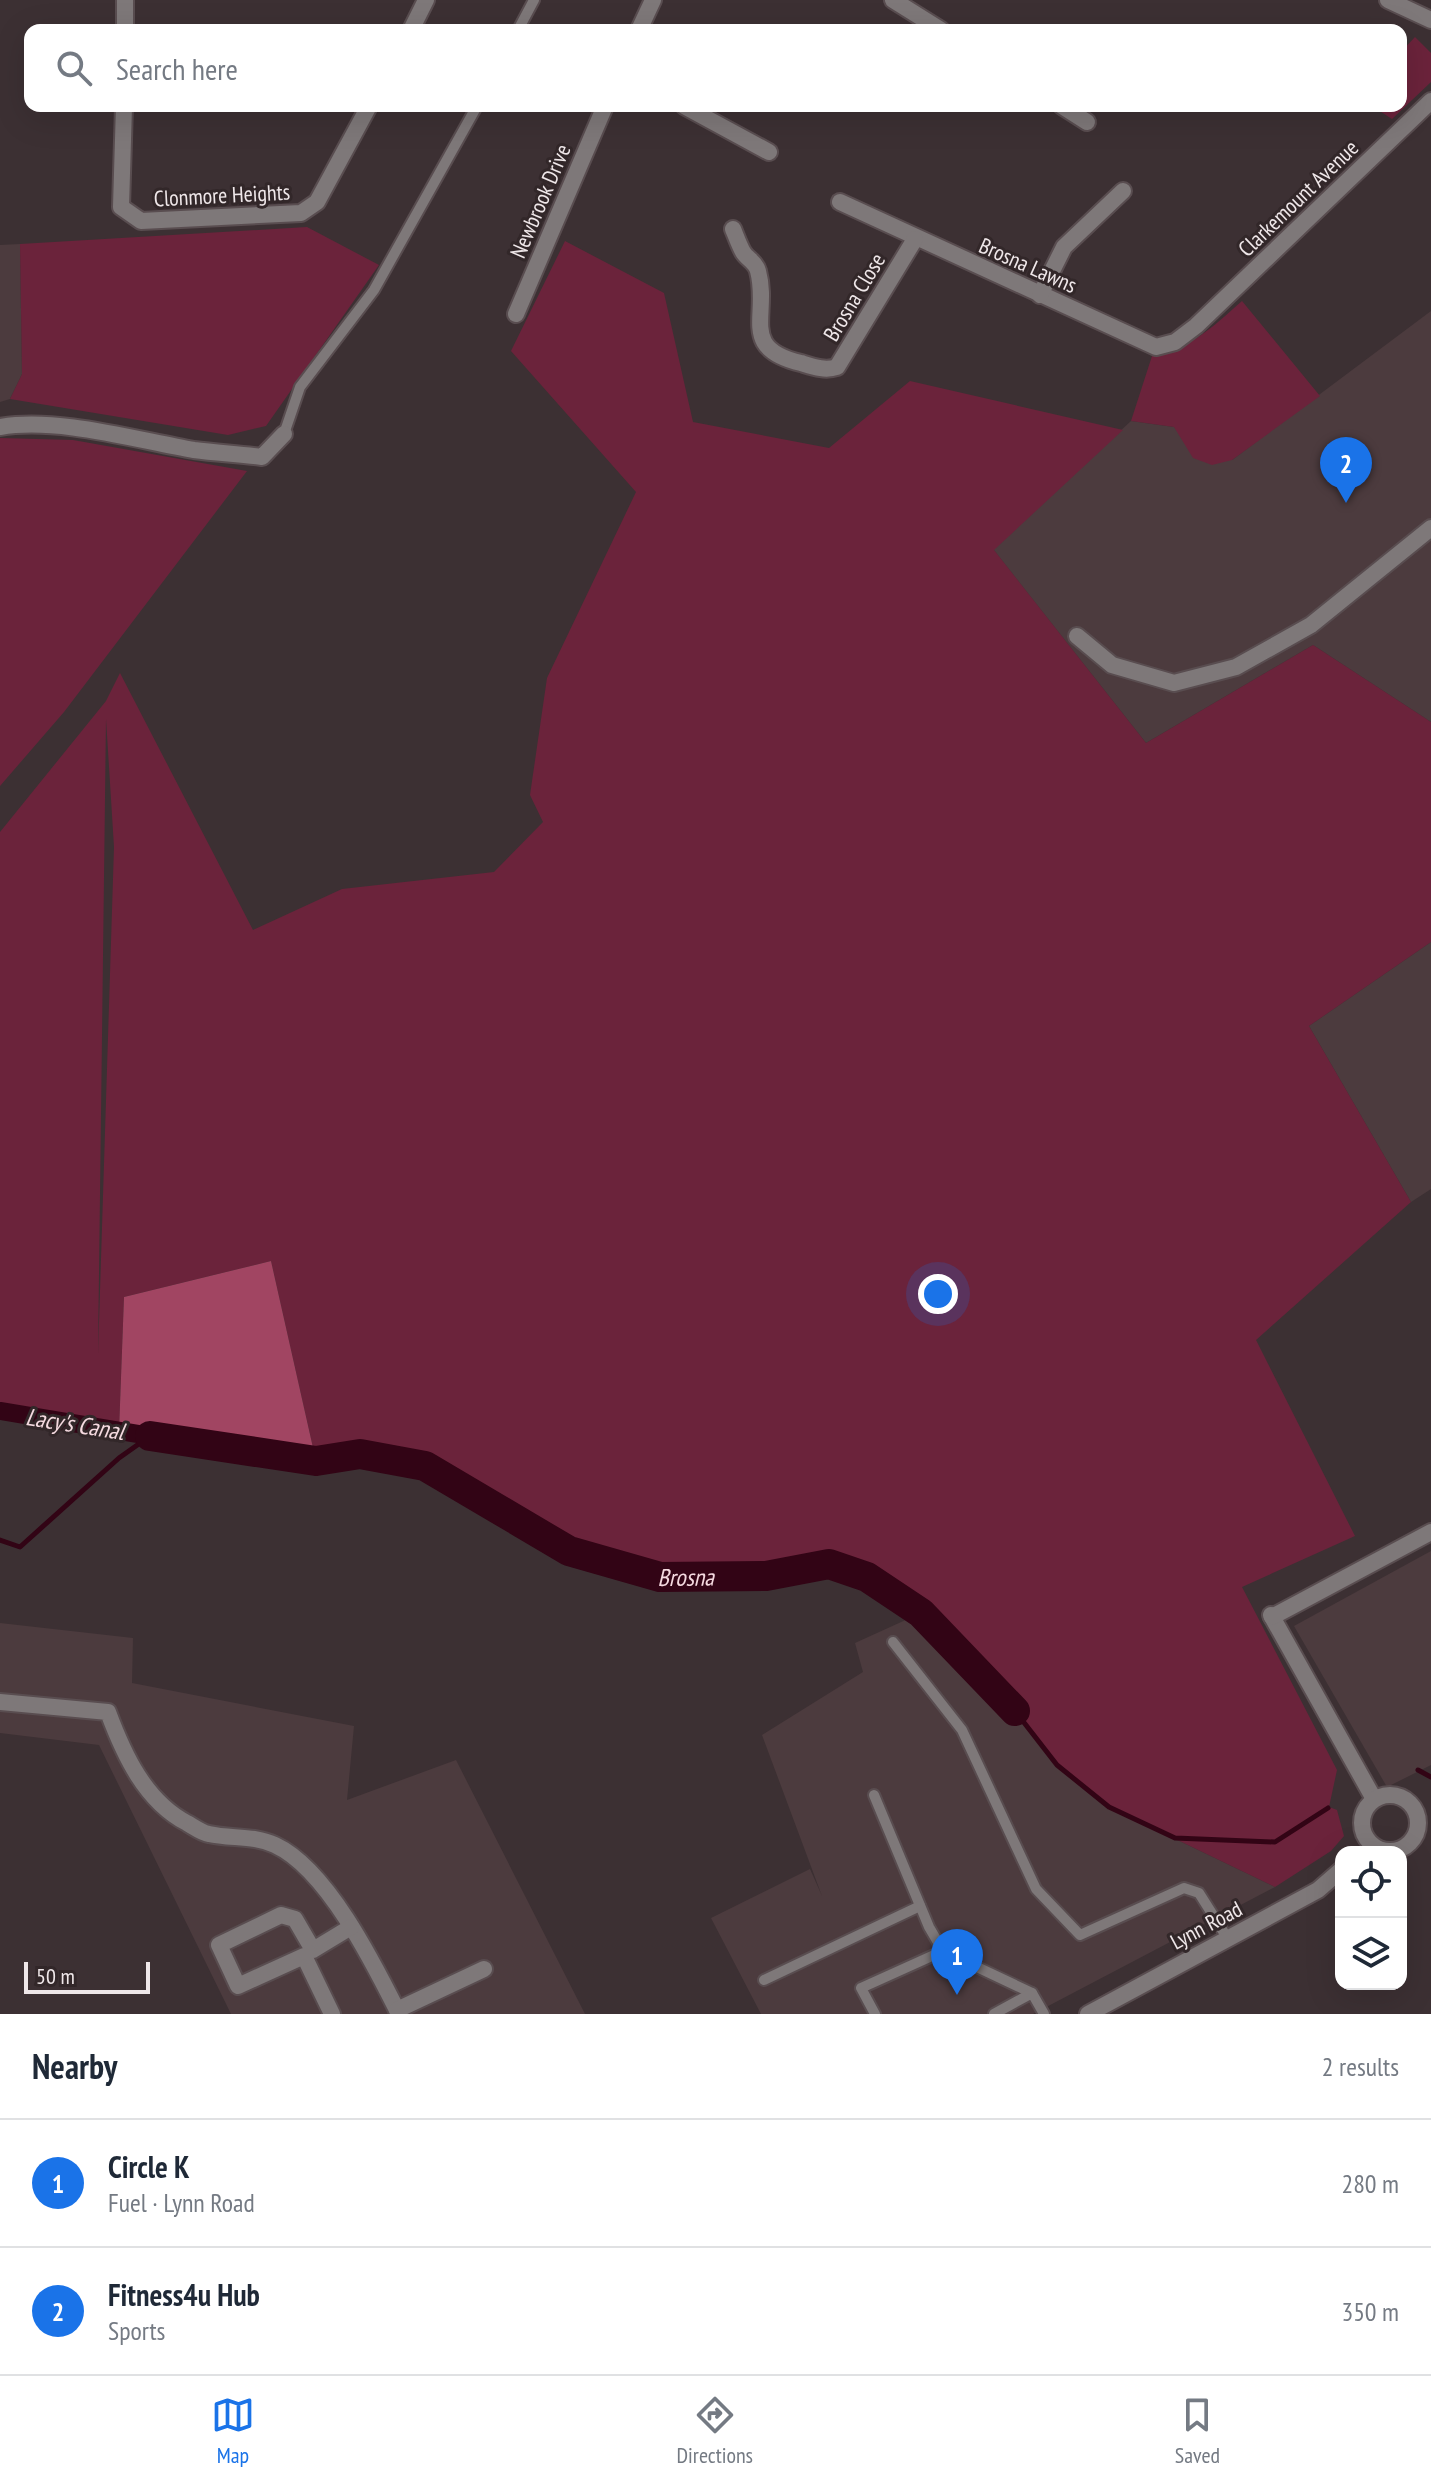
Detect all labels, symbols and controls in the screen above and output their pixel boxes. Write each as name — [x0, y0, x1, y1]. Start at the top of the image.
search box — [24, 24, 1407, 112]
icon: search — [52, 46, 96, 90]
text: Search here — [116, 49, 238, 88]
street label: Clarkemount Avenue — [1232, 134, 1364, 262]
street label: Newbrook Drive — [503, 140, 577, 262]
street label: Clonmore Heights — [153, 177, 291, 213]
street label: Brosna Lawns — [975, 231, 1081, 299]
street label: Brosna Close — [817, 248, 891, 346]
pin: 2 — [1320, 437, 1372, 503]
your location — [918, 1274, 958, 1314]
water label: Lacy's Canal — [24, 1401, 129, 1447]
water label: Brosna — [657, 1561, 715, 1593]
map controls — [1335, 1846, 1407, 1990]
button: locate — [1335, 1846, 1407, 1918]
street label: Lynn Road — [1165, 1895, 1247, 1955]
button: layers — [1335, 1918, 1407, 1990]
pin: 1 — [931, 1929, 983, 1995]
scale bar — [24, 1958, 150, 1994]
text: 50 m — [36, 1962, 75, 1990]
text: Nearby — [32, 2044, 117, 2088]
text: 2 results — [1322, 2050, 1399, 2083]
text: Circle K — [108, 2147, 190, 2186]
text: 1 — [52, 2167, 64, 2200]
text: 280 m — [1341, 2167, 1399, 2200]
text: Fuel · Lynn Road — [108, 2186, 255, 2219]
text: Fitness4u Hub — [108, 2275, 260, 2314]
text: 2 — [52, 2295, 64, 2328]
text: 350 m — [1341, 2295, 1399, 2328]
text: Sports — [108, 2314, 165, 2347]
tab: Map — [211, 2393, 255, 2469]
tab: Directions — [677, 2393, 753, 2469]
tab: Saved — [1175, 2393, 1220, 2469]

